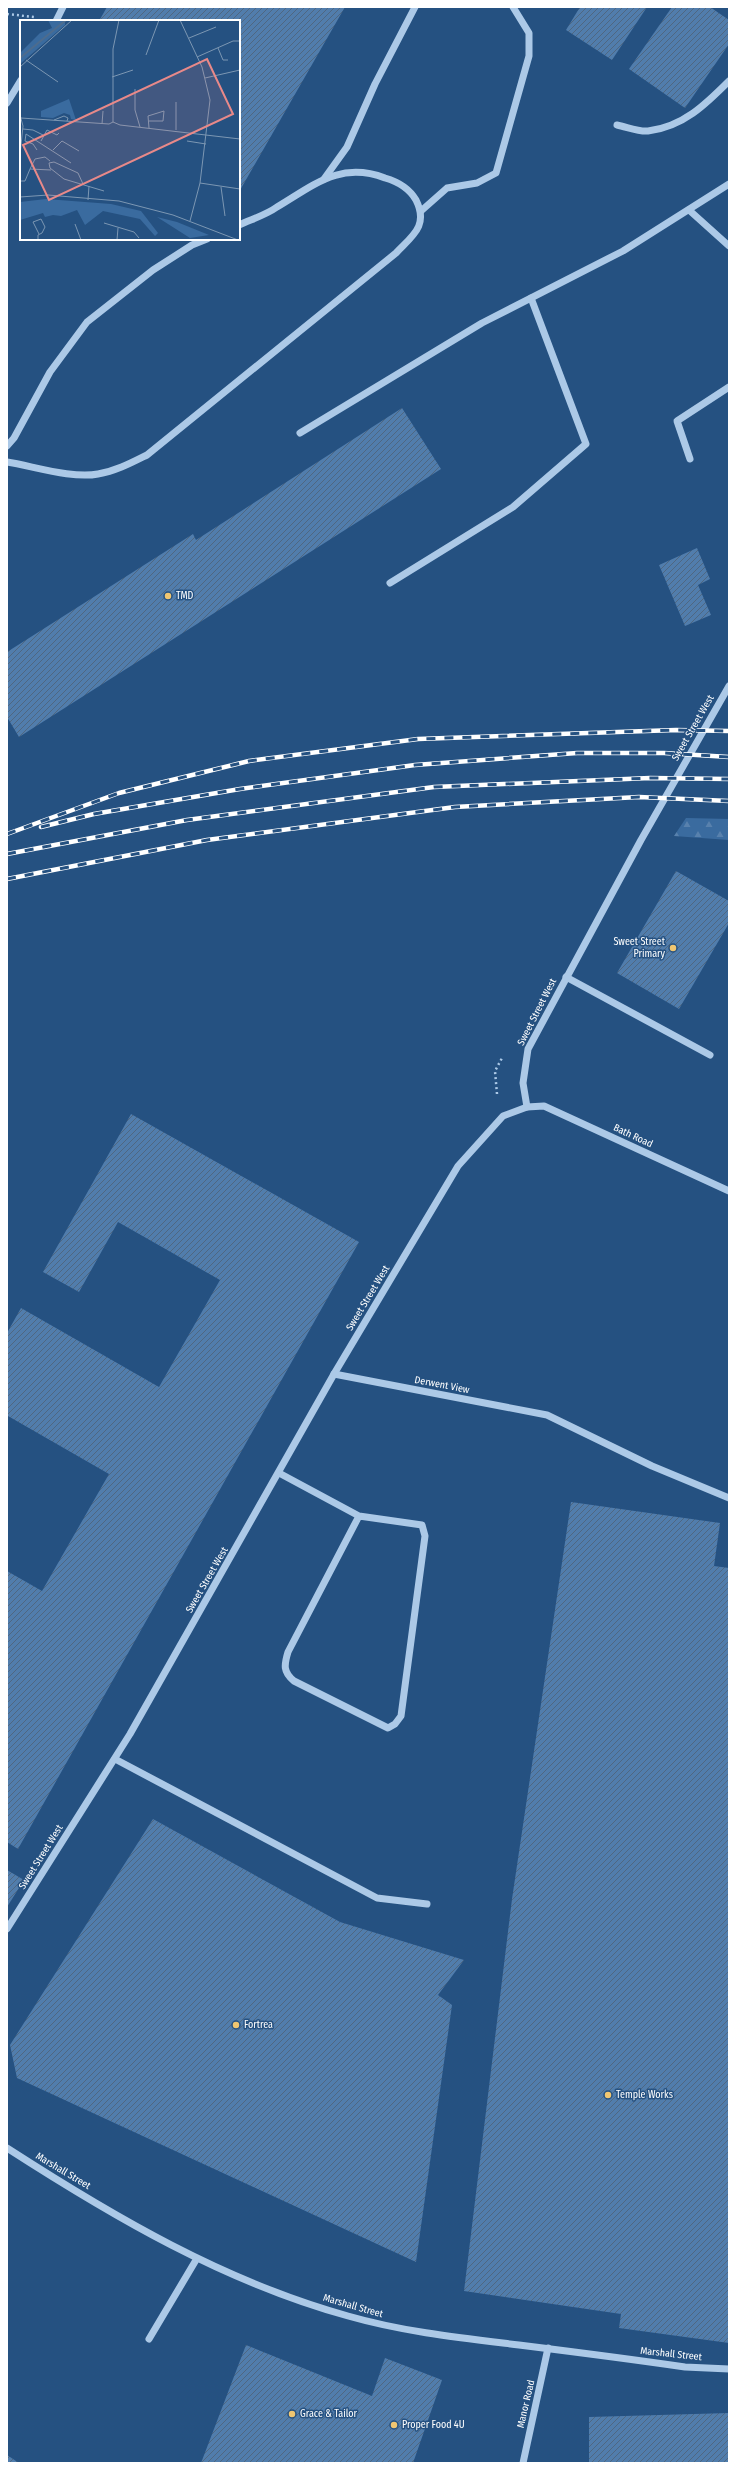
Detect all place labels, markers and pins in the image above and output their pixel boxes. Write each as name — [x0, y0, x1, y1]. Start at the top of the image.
place label: TMD — [176, 590, 194, 602]
marker: TMD — [163, 591, 173, 601]
place label: Sweet Street Primary — [613, 936, 666, 960]
marker: Sweet Street Primary — [668, 943, 678, 953]
place label: Fortrea — [244, 2019, 273, 2031]
marker: Fortrea — [231, 2020, 241, 2030]
place label: Temple Works — [616, 2089, 673, 2101]
marker: Temple Works — [603, 2090, 613, 2100]
place label: Grace & Tailor — [300, 2408, 358, 2420]
marker: Grace & Tailor — [287, 2409, 297, 2419]
place label: Proper Food 4U — [402, 2419, 465, 2431]
marker: Proper Food 4U — [389, 2420, 399, 2430]

